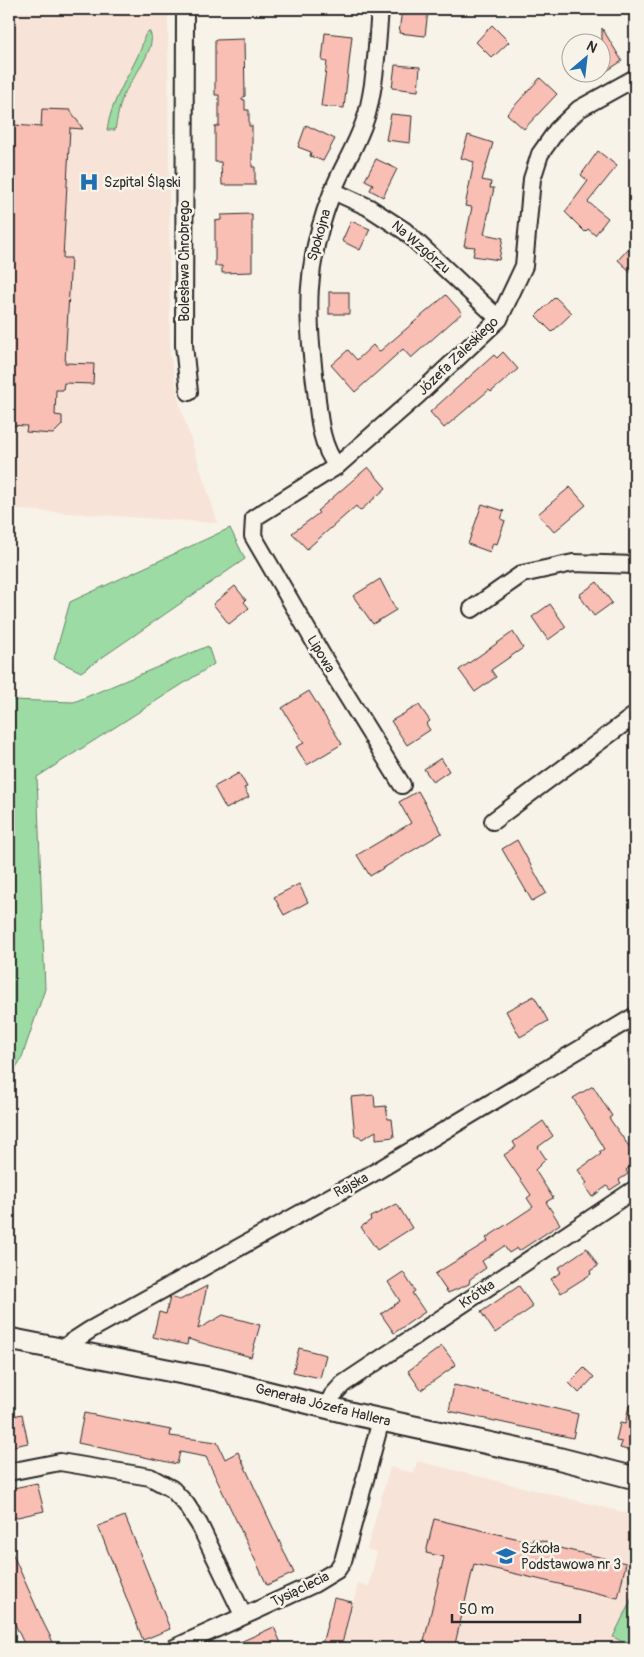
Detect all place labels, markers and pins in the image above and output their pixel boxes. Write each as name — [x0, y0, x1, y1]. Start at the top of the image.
hospital icon: Szpital Śląski — [78, 171, 100, 193]
place label: Szpital Śląski — [104, 173, 181, 191]
place label: Szkoła Podstawowa nr 3 — [521, 1540, 621, 1573]
school or university icon: Szkoła Podstawowa nr 3 — [495, 1545, 517, 1567]

